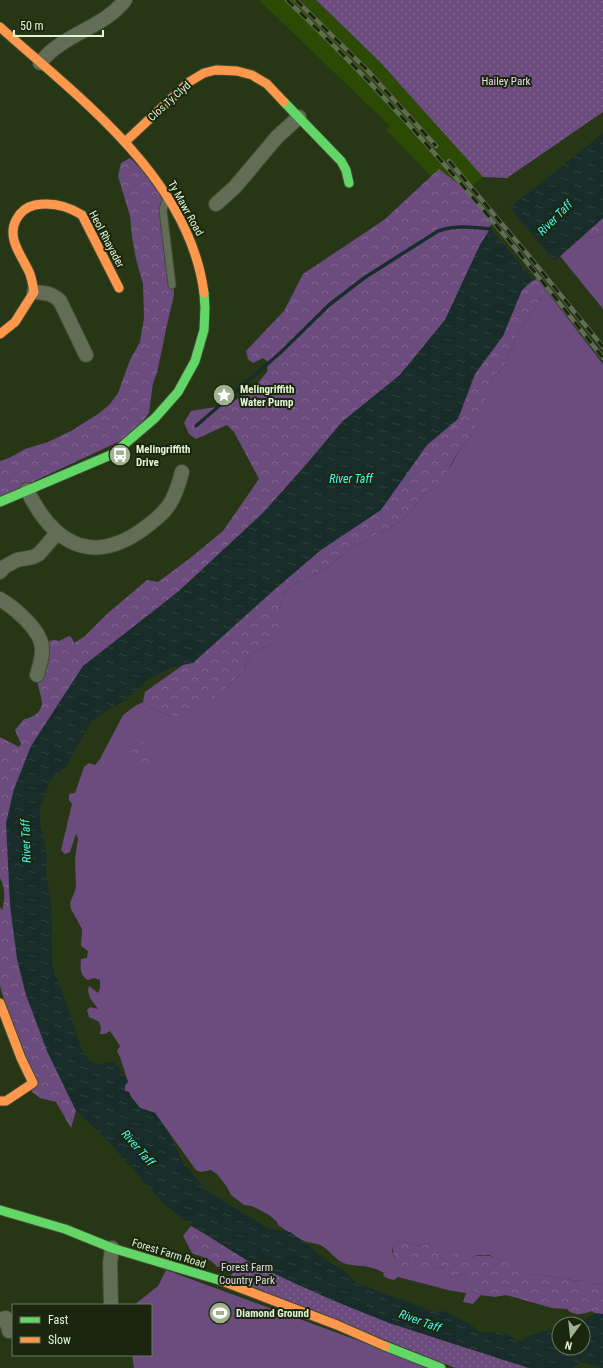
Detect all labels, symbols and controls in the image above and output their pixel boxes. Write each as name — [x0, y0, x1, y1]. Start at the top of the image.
scale bar — [14, 12, 103, 38]
text: 50 m — [20, 19, 44, 33]
park label: Hailey Park — [482, 75, 531, 88]
street label: Clos Ty Clyd — [145, 79, 193, 124]
street label: Ty Mawr Road — [165, 178, 206, 238]
water label: River Taff — [535, 197, 576, 238]
street label: Heol Rhayader — [86, 209, 127, 271]
place icon: Melingriffith Water Pump — [211, 382, 237, 408]
place label: Melingriffith Water Pump — [240, 383, 294, 409]
bus stop icon: Melingriffith Drive — [107, 442, 133, 468]
place label: Melingriffith Drive — [136, 443, 190, 469]
water label: River Taff — [329, 472, 374, 486]
water label: River Taff — [18, 818, 34, 863]
water label: River Taff — [118, 1127, 158, 1170]
street label: Forest Farm Road — [130, 1236, 207, 1271]
park label: Forest Farm Country Park — [219, 1261, 275, 1287]
sports icon: Diamond Ground — [207, 1300, 233, 1326]
legend — [12, 1304, 152, 1356]
place label: Diamond Ground — [236, 1307, 309, 1320]
water label: River Taff — [397, 1307, 444, 1335]
text: Fast — [48, 1313, 69, 1327]
north arrow — [551, 1316, 591, 1356]
text: Slow — [48, 1333, 71, 1347]
text: N — [563, 1338, 573, 1352]

